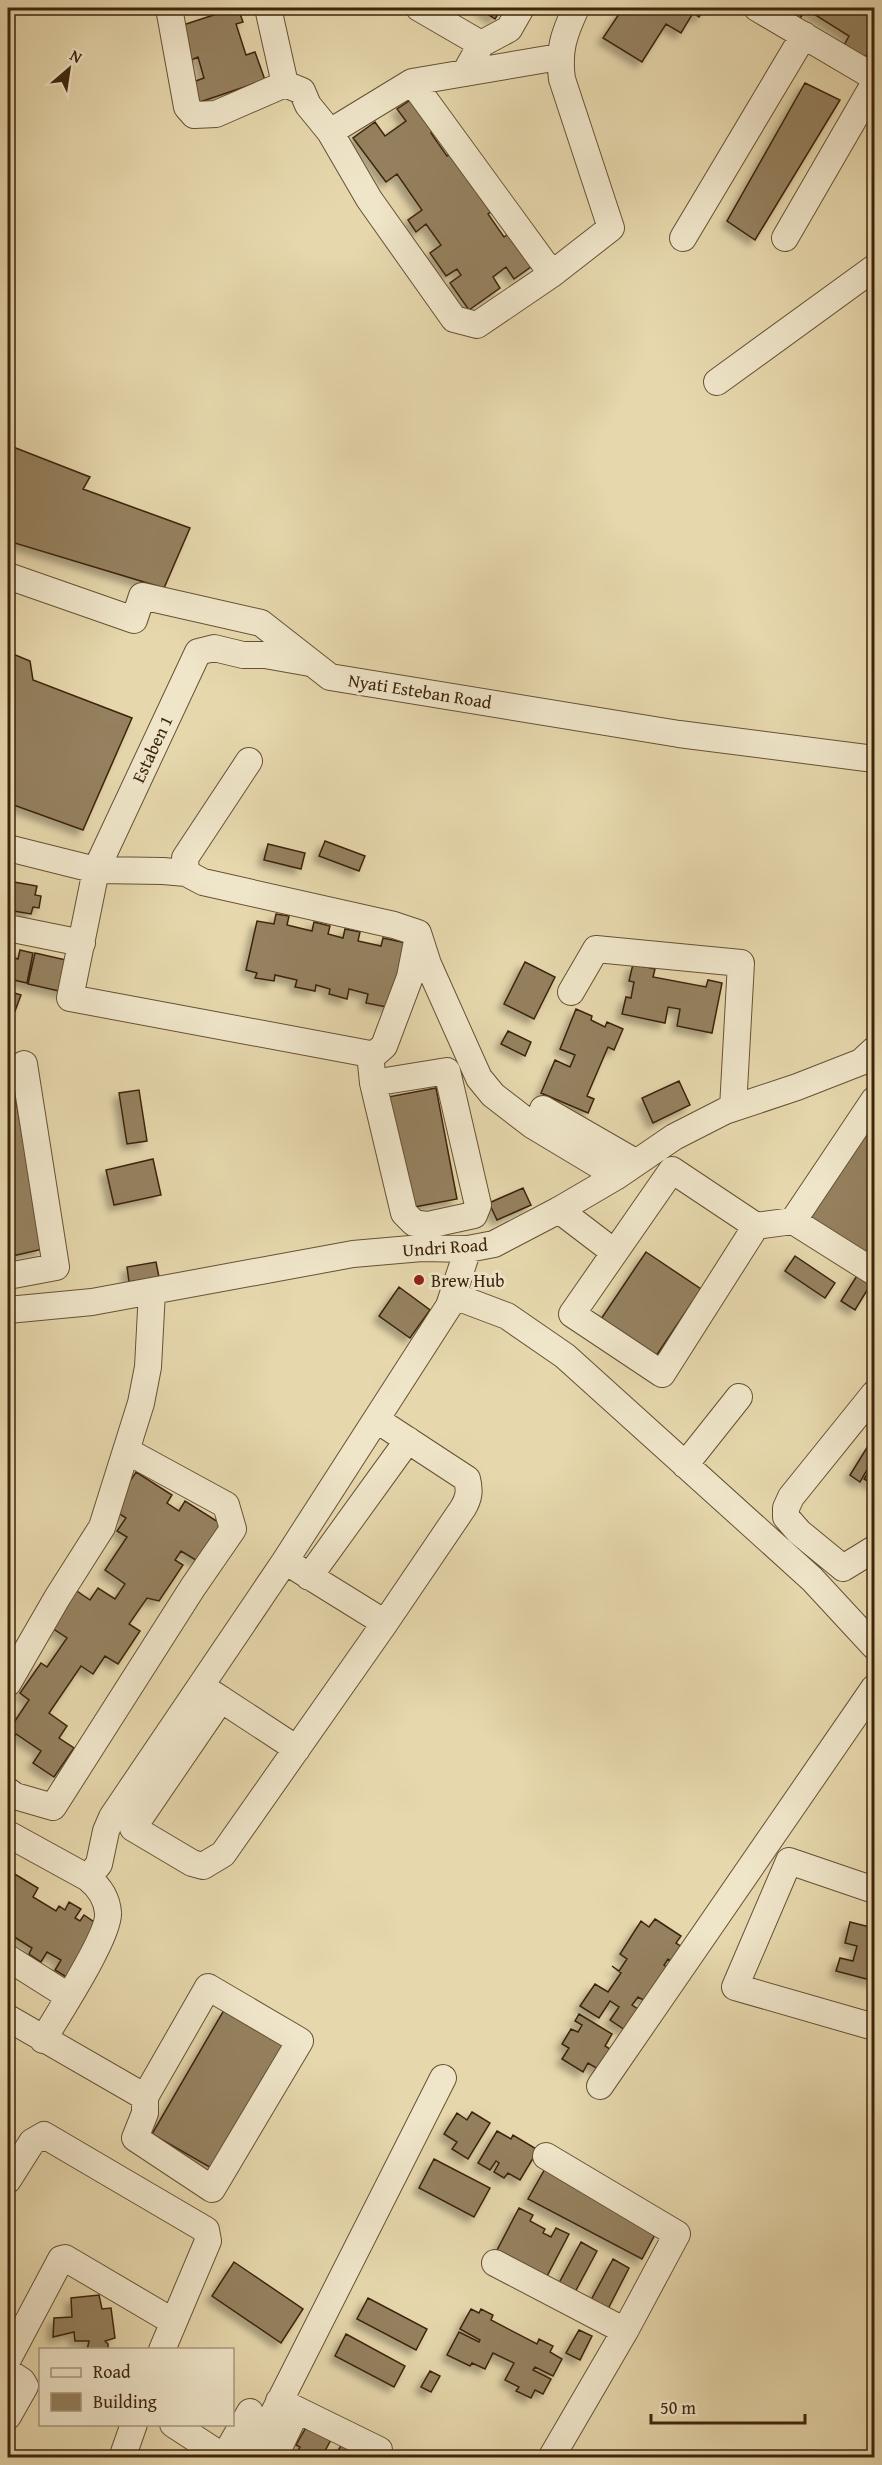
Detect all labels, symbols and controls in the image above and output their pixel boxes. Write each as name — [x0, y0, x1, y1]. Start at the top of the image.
north arrow — [39, 39, 99, 99]
text: N — [66, 43, 87, 69]
street label: Nyati Esteban Road — [346, 666, 494, 716]
street label: Estaben 1 — [125, 711, 179, 787]
street label: Undri Road — [401, 1231, 489, 1263]
place label: Brew Hub — [431, 1267, 505, 1294]
marker: Brew Hub — [412, 1273, 426, 1287]
legend — [39, 2348, 234, 2426]
text: Road — [93, 2358, 131, 2385]
scale bar — [651, 2387, 806, 2425]
text: Building — [93, 2388, 157, 2415]
text: 50 m — [660, 2394, 696, 2421]

